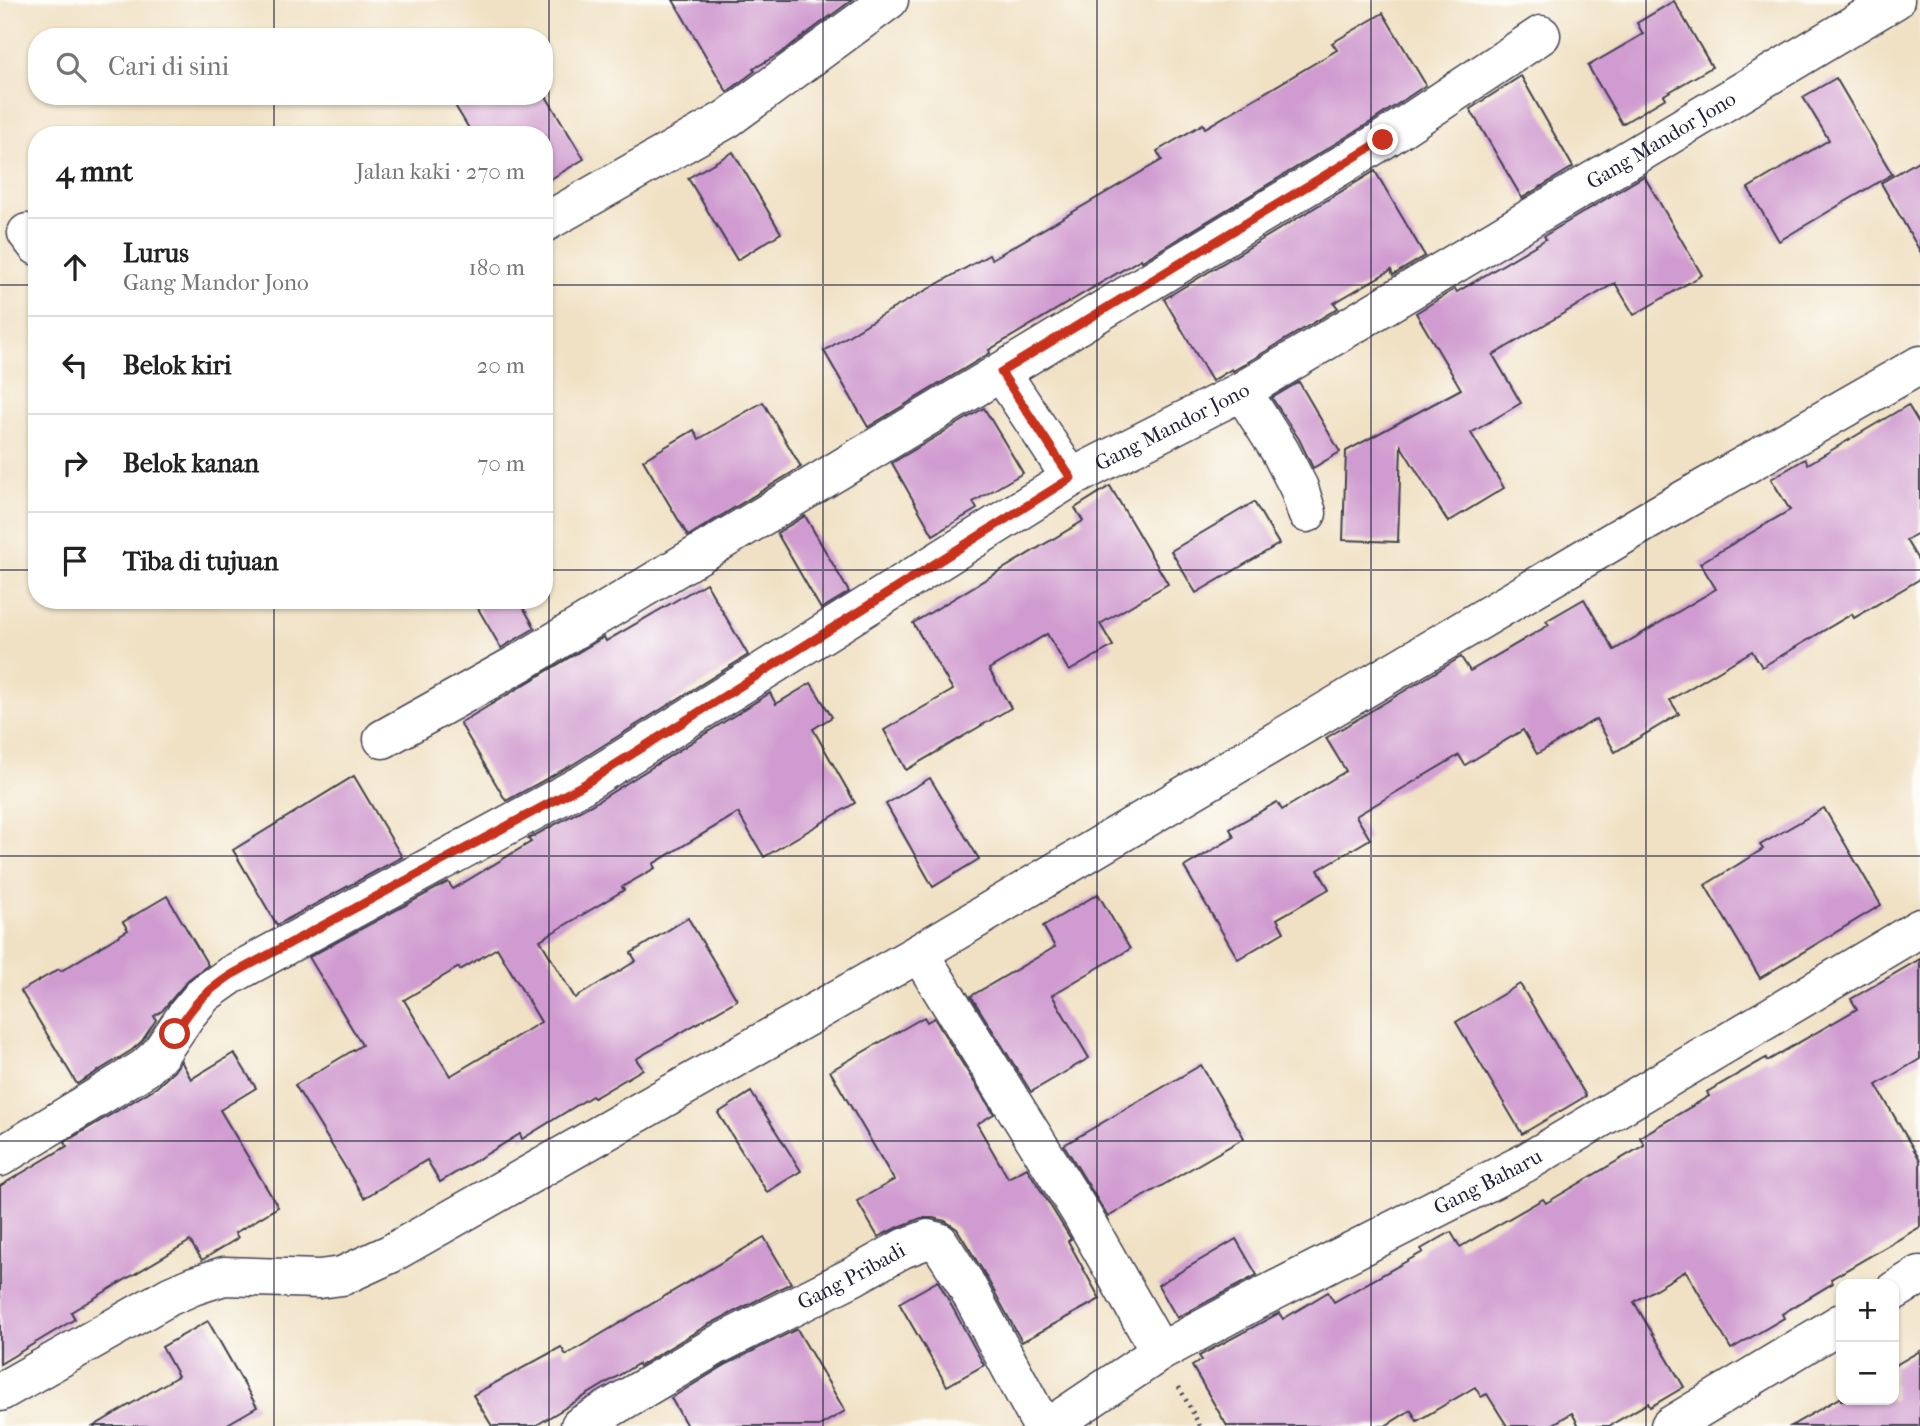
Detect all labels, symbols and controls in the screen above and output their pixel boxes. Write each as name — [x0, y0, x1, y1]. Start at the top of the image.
search box — [28, 28, 553, 105]
icon: search — [52, 48, 90, 86]
text: Cari di sini — [108, 51, 229, 82]
street label: Gang Mandor Jono — [1582, 86, 1740, 194]
route end — [1367, 124, 1398, 155]
text: 4 mnt — [56, 154, 133, 189]
text: Jalan kaki · 270 m — [356, 158, 525, 185]
text: Lurus — [123, 238, 189, 269]
icon: ahead — [56, 248, 94, 286]
text: 180 m — [468, 254, 525, 281]
text: Gang Mandor Jono — [123, 269, 309, 296]
icon: left — [56, 346, 94, 384]
text: Belok kiri — [123, 350, 231, 381]
text: 20 m — [476, 352, 525, 379]
street label: Gang Mandor Jono — [1091, 377, 1254, 476]
icon: right — [56, 444, 94, 482]
text: Belok kanan — [123, 448, 259, 479]
text: 70 m — [477, 450, 525, 477]
icon: arrive — [56, 542, 94, 580]
text: Tiba di tujuan — [123, 546, 279, 577]
route start — [159, 1018, 190, 1049]
street label: Gang Baharu — [1430, 1144, 1546, 1219]
street label: Gang Pribadi — [793, 1238, 909, 1315]
map controls — [1836, 1279, 1899, 1405]
button: + — [1836, 1279, 1899, 1342]
button: − — [1836, 1342, 1899, 1405]

